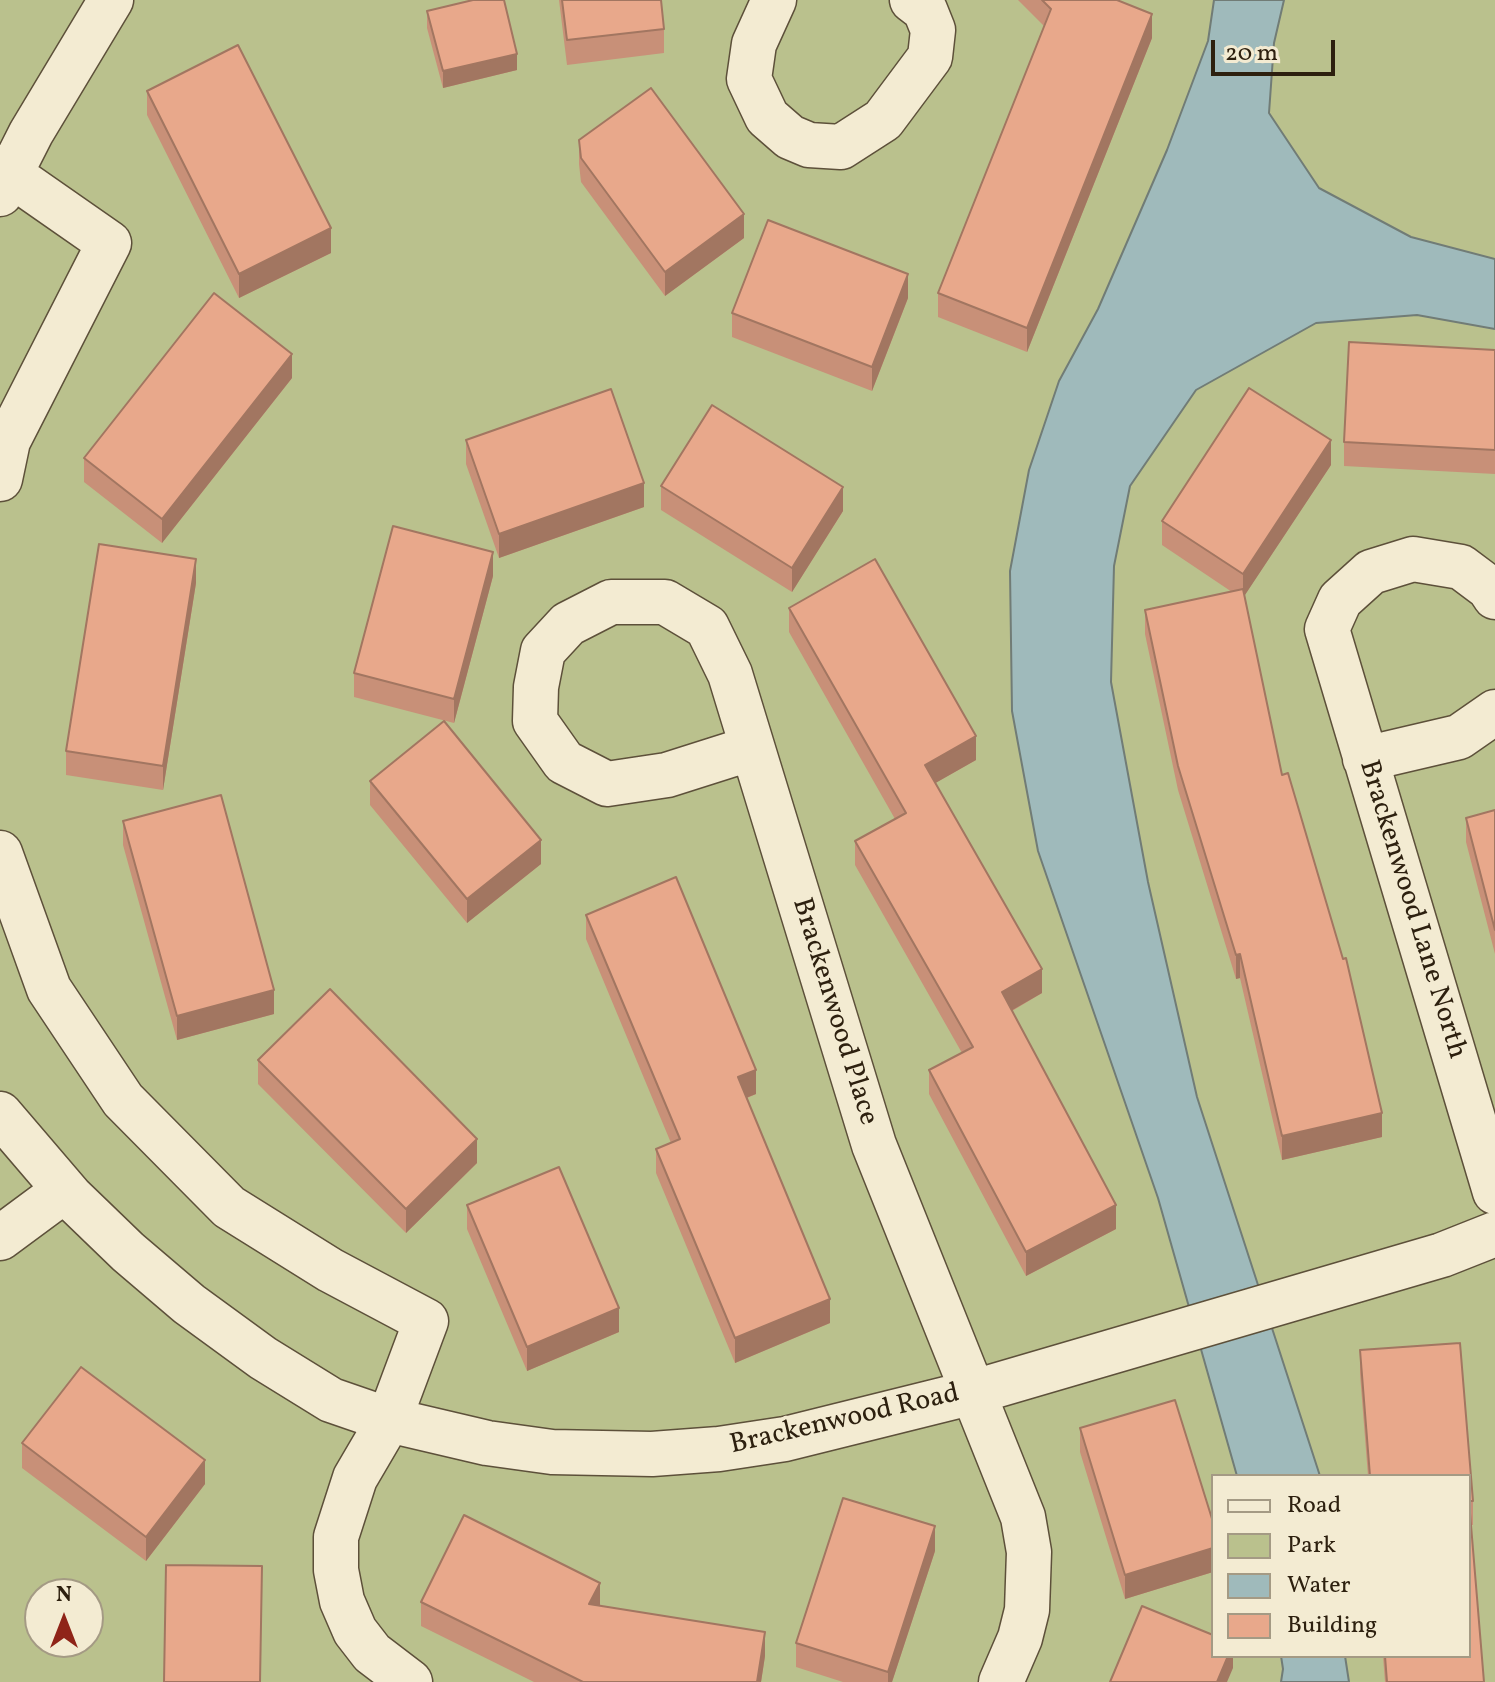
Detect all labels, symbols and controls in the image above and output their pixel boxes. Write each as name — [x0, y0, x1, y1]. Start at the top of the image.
scale bar — [1215, 24, 1339, 74]
text: 20 m — [1225, 37, 1278, 71]
street label: Brackenwood Lane North — [1350, 757, 1472, 1063]
street label: Brackenwood Place — [782, 894, 884, 1130]
street label: Brackenwood Road — [727, 1378, 963, 1464]
legend — [1211, 1474, 1471, 1658]
text: Road — [1287, 1489, 1341, 1523]
text: Park — [1287, 1529, 1336, 1563]
text: Water — [1287, 1569, 1351, 1603]
north arrow — [24, 1578, 104, 1658]
text: N — [56, 1580, 72, 1611]
text: Building — [1287, 1609, 1377, 1643]

